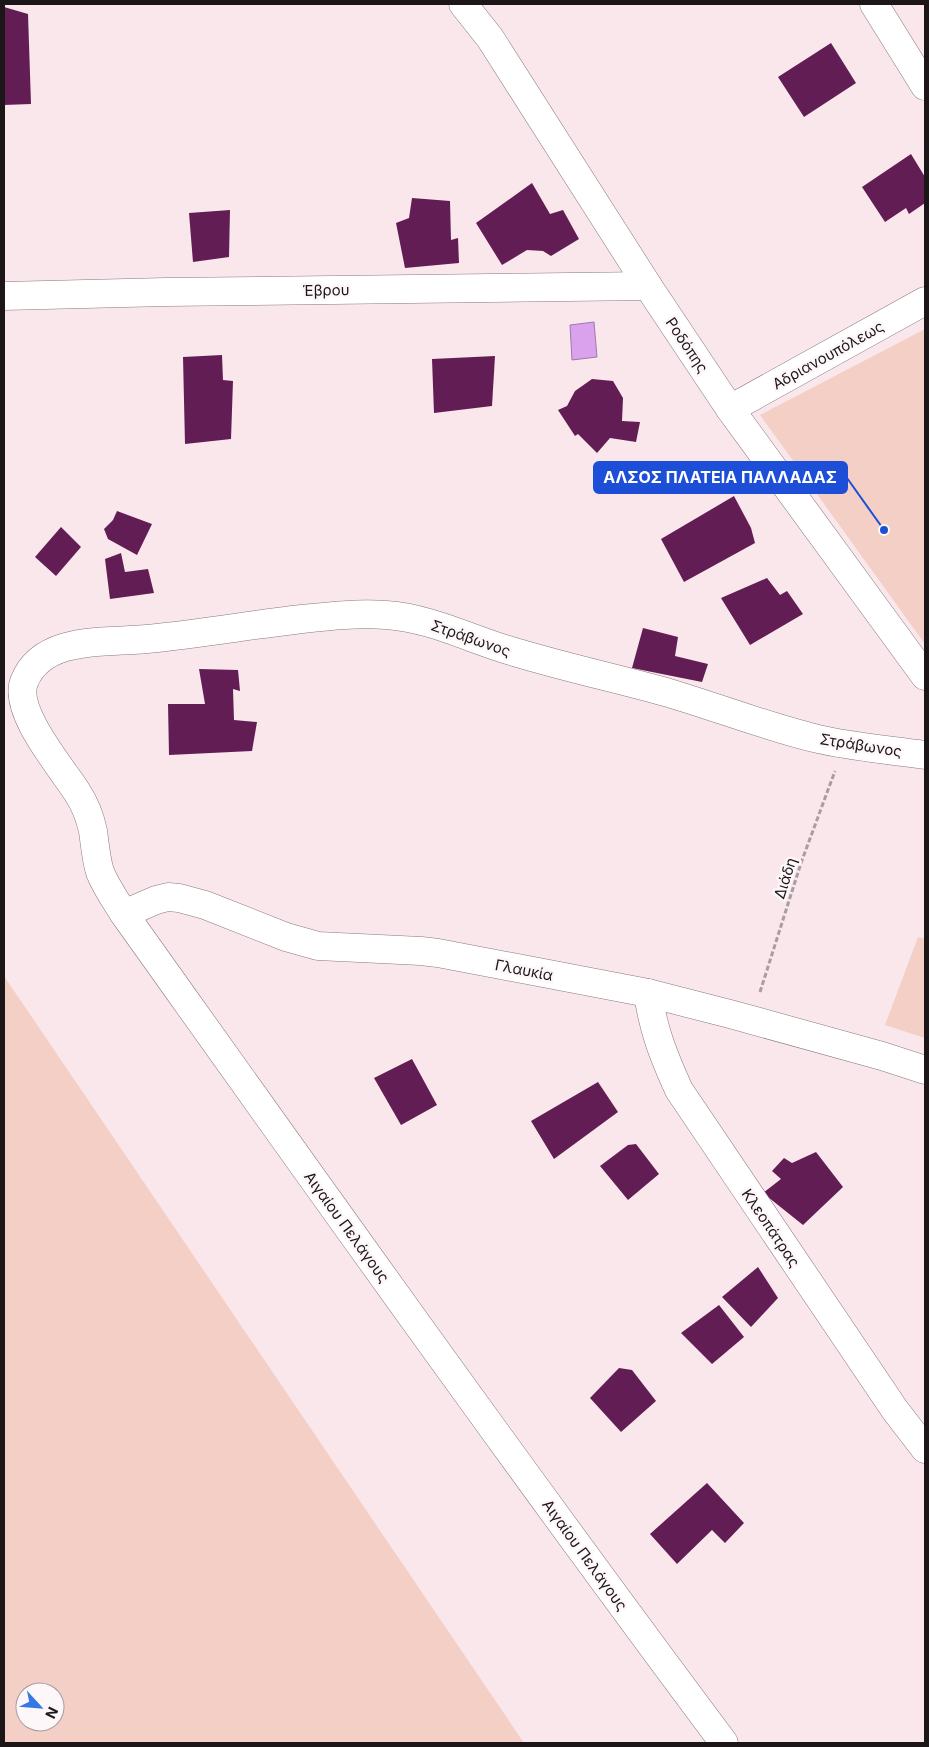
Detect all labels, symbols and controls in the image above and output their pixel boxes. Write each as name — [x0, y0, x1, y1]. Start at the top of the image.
street label: Έβρου — [302, 280, 350, 300]
street label: Ροδόπης — [662, 314, 712, 376]
street label: Αδριανουπόλεως — [769, 317, 887, 393]
callout: ΑΛΣΟΣ ΠΛΑΤΕΙΑ ΠΑΛΛΑΔΑΣ — [594, 462, 847, 493]
text: ΑΛΣΟΣ ΠΛΑΤΕΙΑ ΠΑΛΛΑΔΑΣ — [603, 467, 837, 487]
street label: Στράβωνος — [429, 616, 513, 660]
street label: Στράβωνος — [819, 729, 903, 761]
street label: Διάδη — [769, 855, 801, 901]
street label: Γλαυκία — [493, 955, 555, 985]
street label: Αιγαίου Πελάγους — [300, 1168, 394, 1286]
street label: Κλεοπάτρας — [738, 1185, 804, 1271]
street label: Αιγαίου Πελάγους — [538, 1496, 632, 1614]
north arrow — [15, 1682, 65, 1732]
text: N — [42, 1704, 62, 1721]

